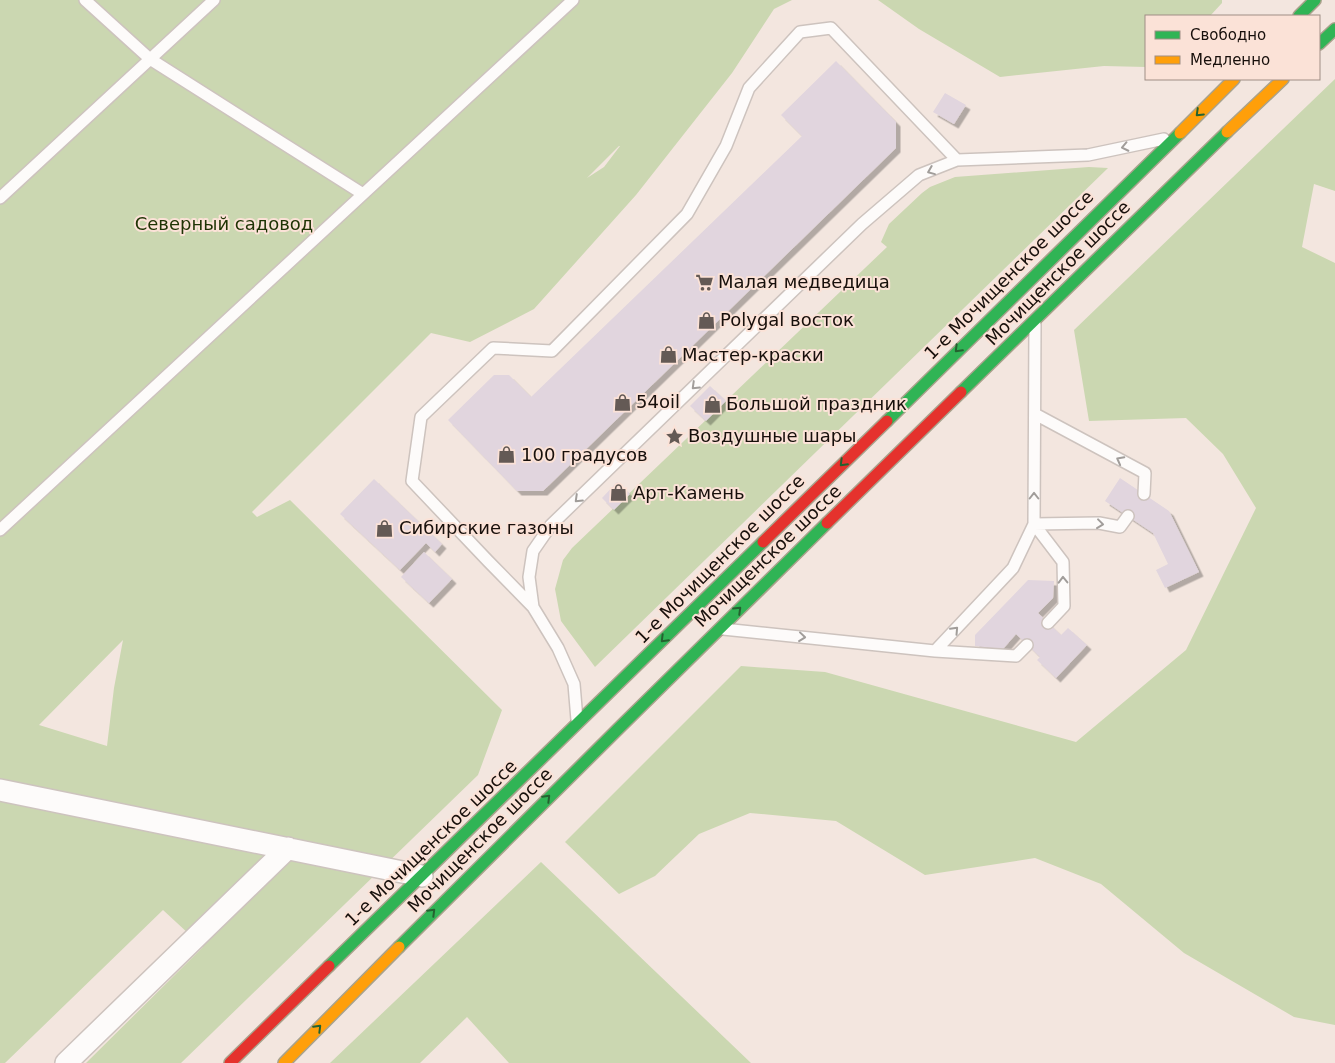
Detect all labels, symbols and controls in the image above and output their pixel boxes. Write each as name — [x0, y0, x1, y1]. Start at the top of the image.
legend — [1145, 15, 1320, 80]
text: Свободно — [1190, 26, 1266, 44]
text: Медленно — [1190, 51, 1270, 69]
one-way arrow — [1196, 107, 1205, 116]
one-way arrow — [1121, 141, 1130, 152]
one-way arrow — [927, 164, 936, 175]
street label: 1-е Мочищенское шоссе — [920, 186, 1098, 364]
street label: Мочищенское шоссе — [981, 196, 1134, 349]
park label: Северный садовод — [135, 213, 313, 234]
place label: Малая медведица — [718, 271, 890, 292]
supermarket icon: Малая медведица — [694, 272, 714, 292]
place label: Polygal восток — [720, 309, 854, 330]
shop icon: Polygal восток — [696, 310, 716, 330]
one-way arrow — [955, 343, 964, 352]
place label: Мастер-краски — [682, 344, 824, 365]
shop icon: Мастер-краски — [658, 345, 678, 365]
one-way arrow — [692, 380, 701, 389]
place label: 54oil — [636, 391, 680, 412]
shop icon: 54oil — [612, 392, 632, 412]
place label: Большой праздник — [726, 393, 907, 414]
shop icon: Большой праздник — [702, 394, 722, 414]
place label: Воздушные шары — [688, 425, 856, 446]
place icon: Воздушные шары — [664, 426, 684, 446]
place label: 100 градусов — [521, 444, 648, 465]
shop icon: 100 градусов — [497, 445, 517, 465]
one-way arrow — [1117, 456, 1126, 466]
one-way arrow — [839, 457, 848, 466]
street label: 1-е Мочищенское шоссе — [631, 470, 809, 648]
street label: Мочищенское шоссе — [690, 480, 845, 631]
place label: Арт-Камень — [633, 482, 745, 503]
shop icon: Арт-Камень — [609, 483, 629, 503]
one-way arrow — [1029, 491, 1039, 499]
one-way arrow — [575, 493, 584, 502]
place label: Сибирские газоны — [399, 517, 574, 538]
shop icon: Сибирские газоны — [375, 518, 395, 538]
one-way arrow — [1096, 518, 1104, 529]
one-way arrow — [1058, 576, 1068, 584]
one-way arrow — [732, 607, 741, 616]
one-way arrow — [949, 627, 958, 636]
one-way arrow — [798, 631, 806, 642]
one-way arrow — [661, 633, 670, 642]
street label: 1-е Мочищенское шоссе — [341, 755, 521, 930]
street label: Мочищенское шоссе — [403, 763, 556, 916]
one-way arrow — [542, 795, 551, 804]
one-way arrow — [426, 909, 435, 918]
one-way arrow — [312, 1025, 321, 1034]

